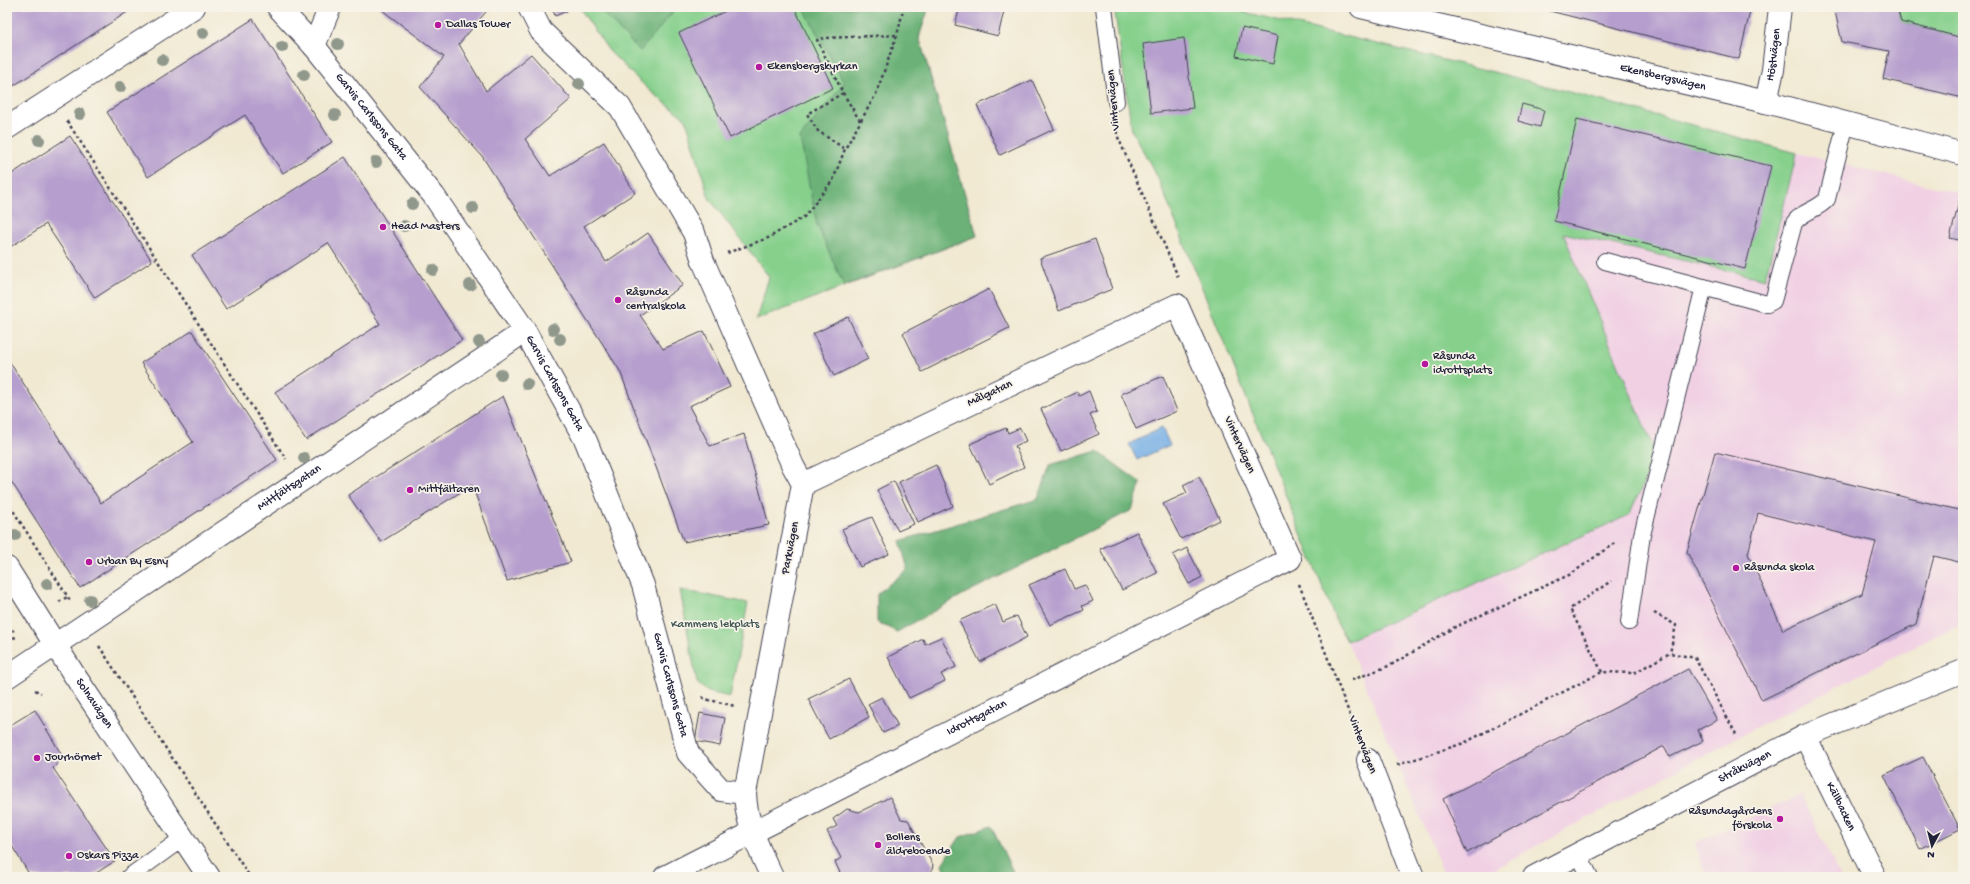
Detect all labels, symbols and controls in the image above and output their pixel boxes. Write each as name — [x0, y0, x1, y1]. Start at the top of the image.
place label: Dallas Tower — [445, 18, 512, 32]
marker: Dallas Tower — [433, 20, 443, 30]
street label: Höstvägen — [1764, 27, 1785, 83]
place label: Ekensbergskyrkan — [767, 60, 858, 74]
street label: Ekensbergsvägen — [1618, 61, 1707, 95]
marker: Ekensbergskyrkan — [754, 62, 764, 72]
street label: Vintervägen — [1104, 69, 1124, 132]
street label: Garvis Carlssons Gata — [332, 71, 410, 164]
place label: Head Masters — [391, 220, 460, 234]
marker: Head Masters — [378, 222, 388, 232]
place label: Råsunda centralskola — [626, 286, 686, 314]
marker: Råsunda centralskola — [613, 295, 623, 305]
street label: Garvis Carlssons Gata — [522, 333, 586, 434]
place label: Råsunda idrottsplats — [1433, 350, 1492, 378]
marker: Råsunda idrottsplats — [1420, 359, 1430, 369]
street label: Målgatan — [965, 377, 1015, 411]
street label: Vintervägen — [1220, 413, 1258, 476]
street label: Mittfältsgatan — [255, 462, 325, 514]
place label: Mittfältaren — [418, 483, 480, 497]
marker: Mittfältaren — [405, 485, 415, 495]
street label: Parkvägen — [779, 520, 803, 577]
place label: Urban By Esny — [97, 555, 168, 569]
marker: Urban By Esny — [84, 557, 94, 567]
place label: Råsunda skola — [1744, 561, 1815, 575]
marker: Råsunda skola — [1731, 563, 1741, 573]
park label: Kammens lekplats — [671, 618, 760, 632]
street label: Garvis Carlssons Gata — [649, 631, 691, 739]
street label: Solnavägen — [72, 676, 115, 732]
street label: Idrottsgatan — [945, 697, 1010, 739]
street label: Vintervägen — [1344, 713, 1380, 776]
street label: Stråkvägen — [1716, 748, 1774, 787]
place label: Jourhörnet — [45, 751, 102, 765]
marker: Jourhörnet — [32, 753, 42, 763]
street label: Källbacken — [1822, 780, 1858, 834]
place label: Råsundagårdens förskola — [1689, 805, 1773, 833]
marker: Råsundagårdens förskola — [1775, 814, 1785, 824]
north arrow — [1912, 826, 1952, 866]
place label: Bollens äldreboende — [885, 831, 951, 859]
marker: Bollens äldreboende — [873, 840, 883, 850]
text: N — [1927, 848, 1935, 860]
place label: Oskars Pizza — [77, 849, 139, 863]
marker: Oskars Pizza — [64, 851, 74, 861]

